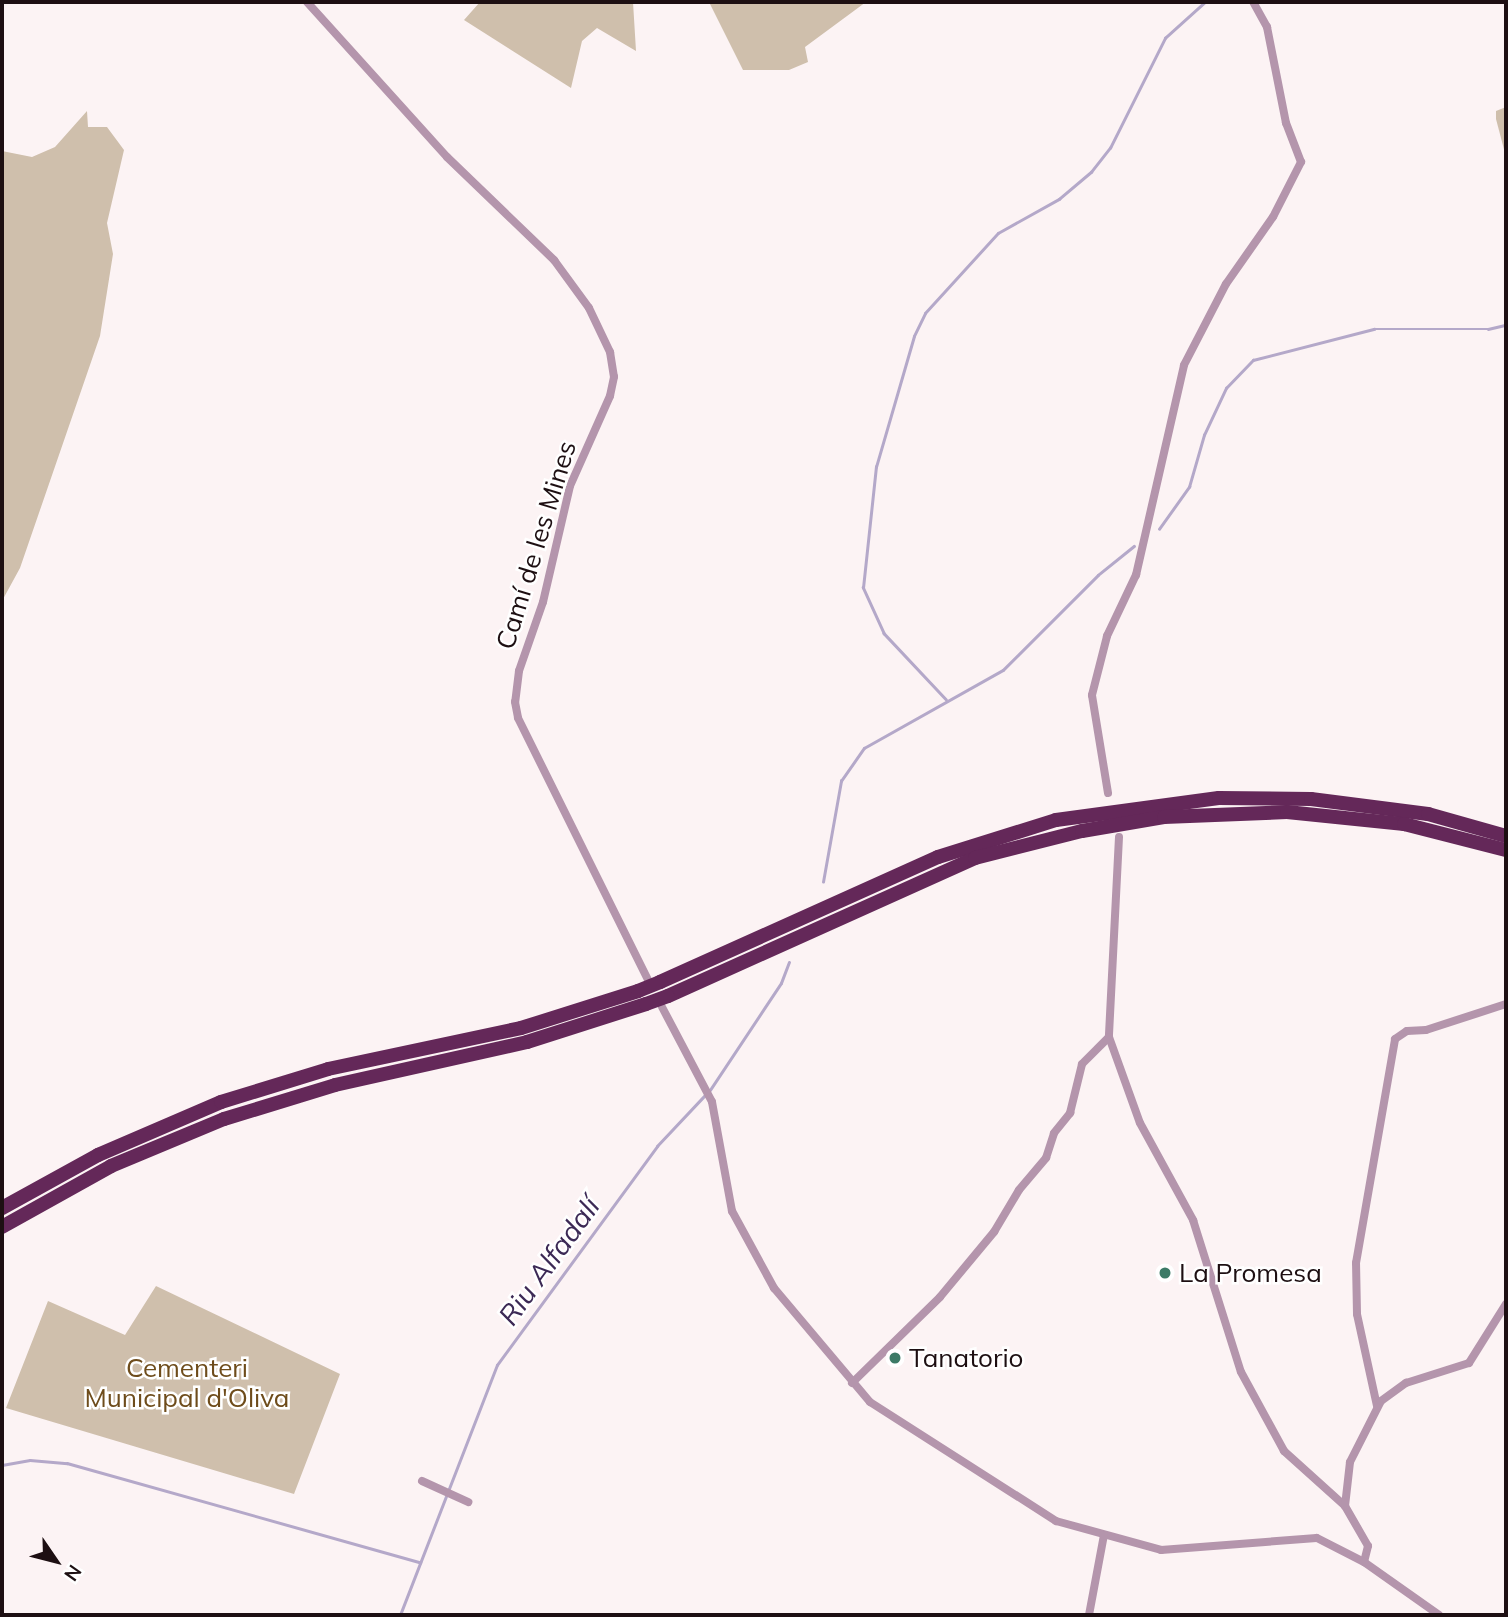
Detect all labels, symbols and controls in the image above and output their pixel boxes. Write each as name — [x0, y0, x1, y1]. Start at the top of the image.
street label: Camí de les Mines — [489, 437, 583, 653]
water label: Riu Alfadalí — [491, 1191, 607, 1331]
place label: La Promesa — [1179, 1257, 1322, 1289]
marker: La Promesa — [1157, 1265, 1173, 1281]
place label: Tanatorio — [909, 1342, 1023, 1374]
marker: Tanatorio — [887, 1350, 903, 1366]
park label: Cementeri Municipal d'Oliva — [85, 1352, 289, 1414]
north arrow — [21, 1526, 91, 1596]
text: N — [59, 1560, 87, 1586]

